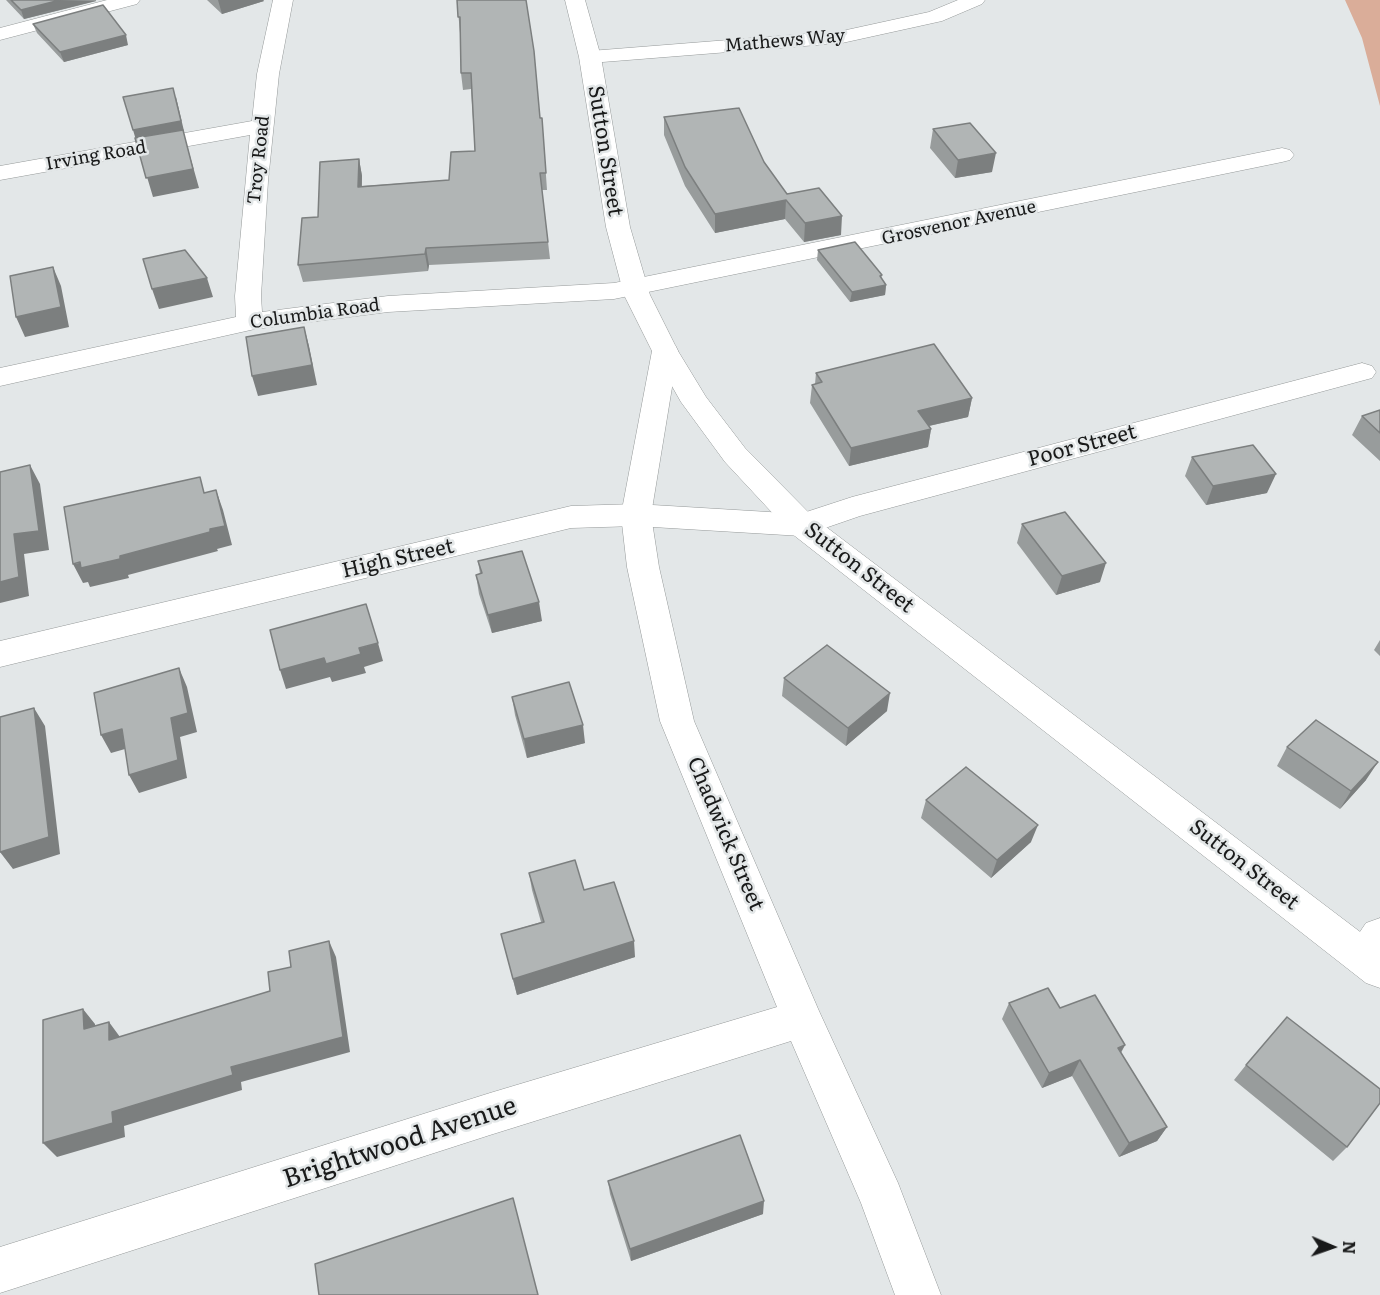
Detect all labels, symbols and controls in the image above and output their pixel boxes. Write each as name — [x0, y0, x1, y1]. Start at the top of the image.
street label: Mathews Way — [724, 25, 846, 57]
street label: Sutton Street — [582, 84, 628, 218]
street label: Troy Road — [244, 115, 274, 205]
street label: Irving Road — [44, 137, 148, 175]
street label: Grosvenor Avenue — [880, 196, 1038, 250]
street label: Columbia Road — [249, 294, 381, 334]
street label: Poor Street — [1025, 419, 1139, 473]
street label: Sutton Street — [799, 517, 919, 619]
street label: High Street — [339, 534, 457, 584]
street label: Chadwick Street — [681, 753, 769, 915]
street label: Sutton Street — [1184, 814, 1304, 916]
street label: Brightwood Avenue — [279, 1091, 521, 1195]
north arrow — [1302, 1217, 1362, 1277]
text: N — [1338, 1240, 1362, 1255]

